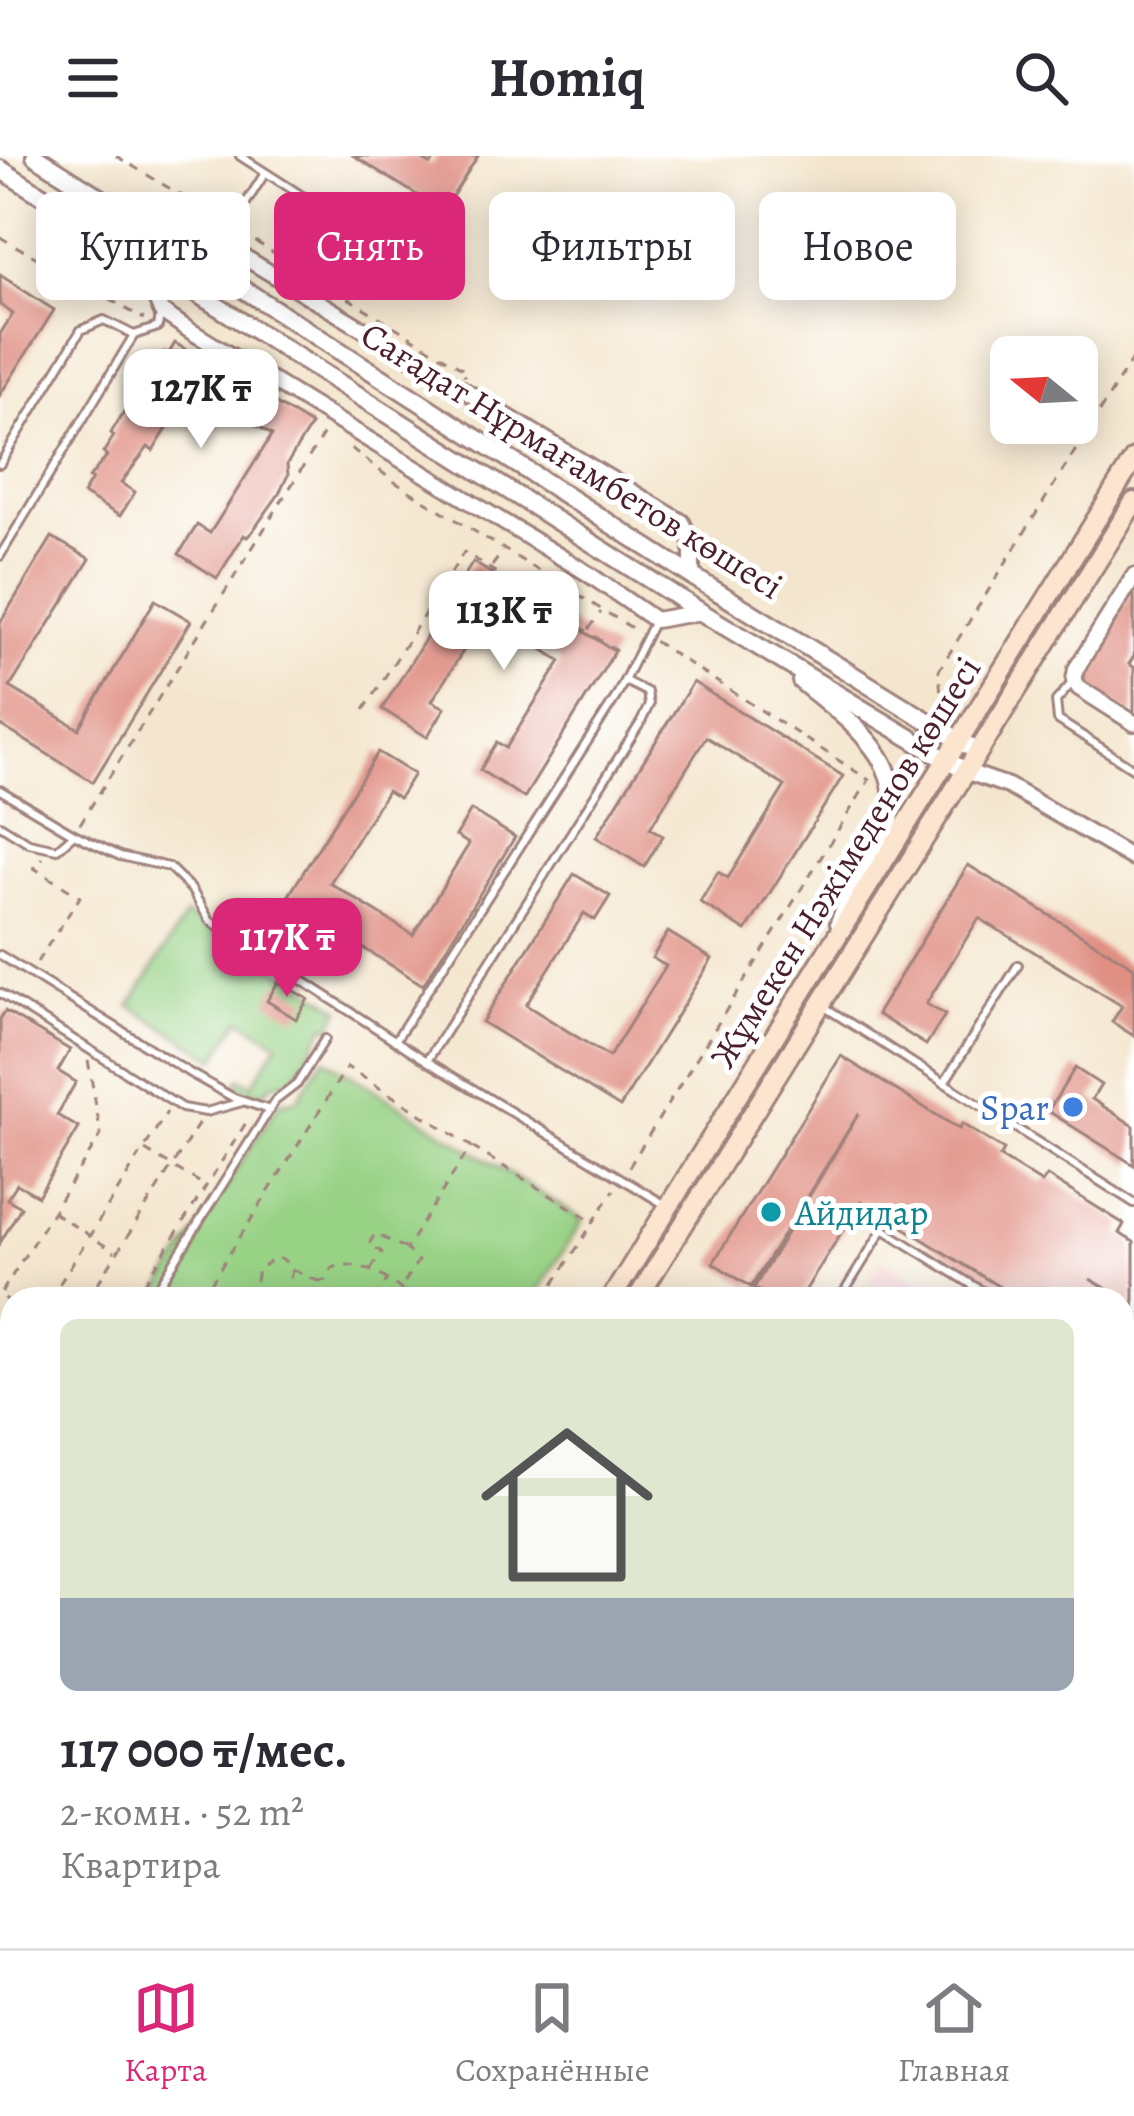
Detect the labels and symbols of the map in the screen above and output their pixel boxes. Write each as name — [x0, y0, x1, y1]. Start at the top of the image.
street label: Сағадат Нұрмағамбетов көшесі — [352, 310, 792, 610]
north arrow — [990, 336, 1098, 444]
pin: 127K ₸ — [103, 349, 299, 451]
pin: 113K ₸ — [406, 571, 602, 673]
street label: Жұмекен Нәжімеденов көшесі — [698, 647, 992, 1077]
pin: 117K ₸ — [189, 898, 385, 1000]
place label: Spar — [980, 1083, 1049, 1132]
marker: Spar — [1060, 1094, 1086, 1120]
place label: Айдидар — [794, 1188, 928, 1237]
marker: Айдидар — [758, 1199, 784, 1225]

